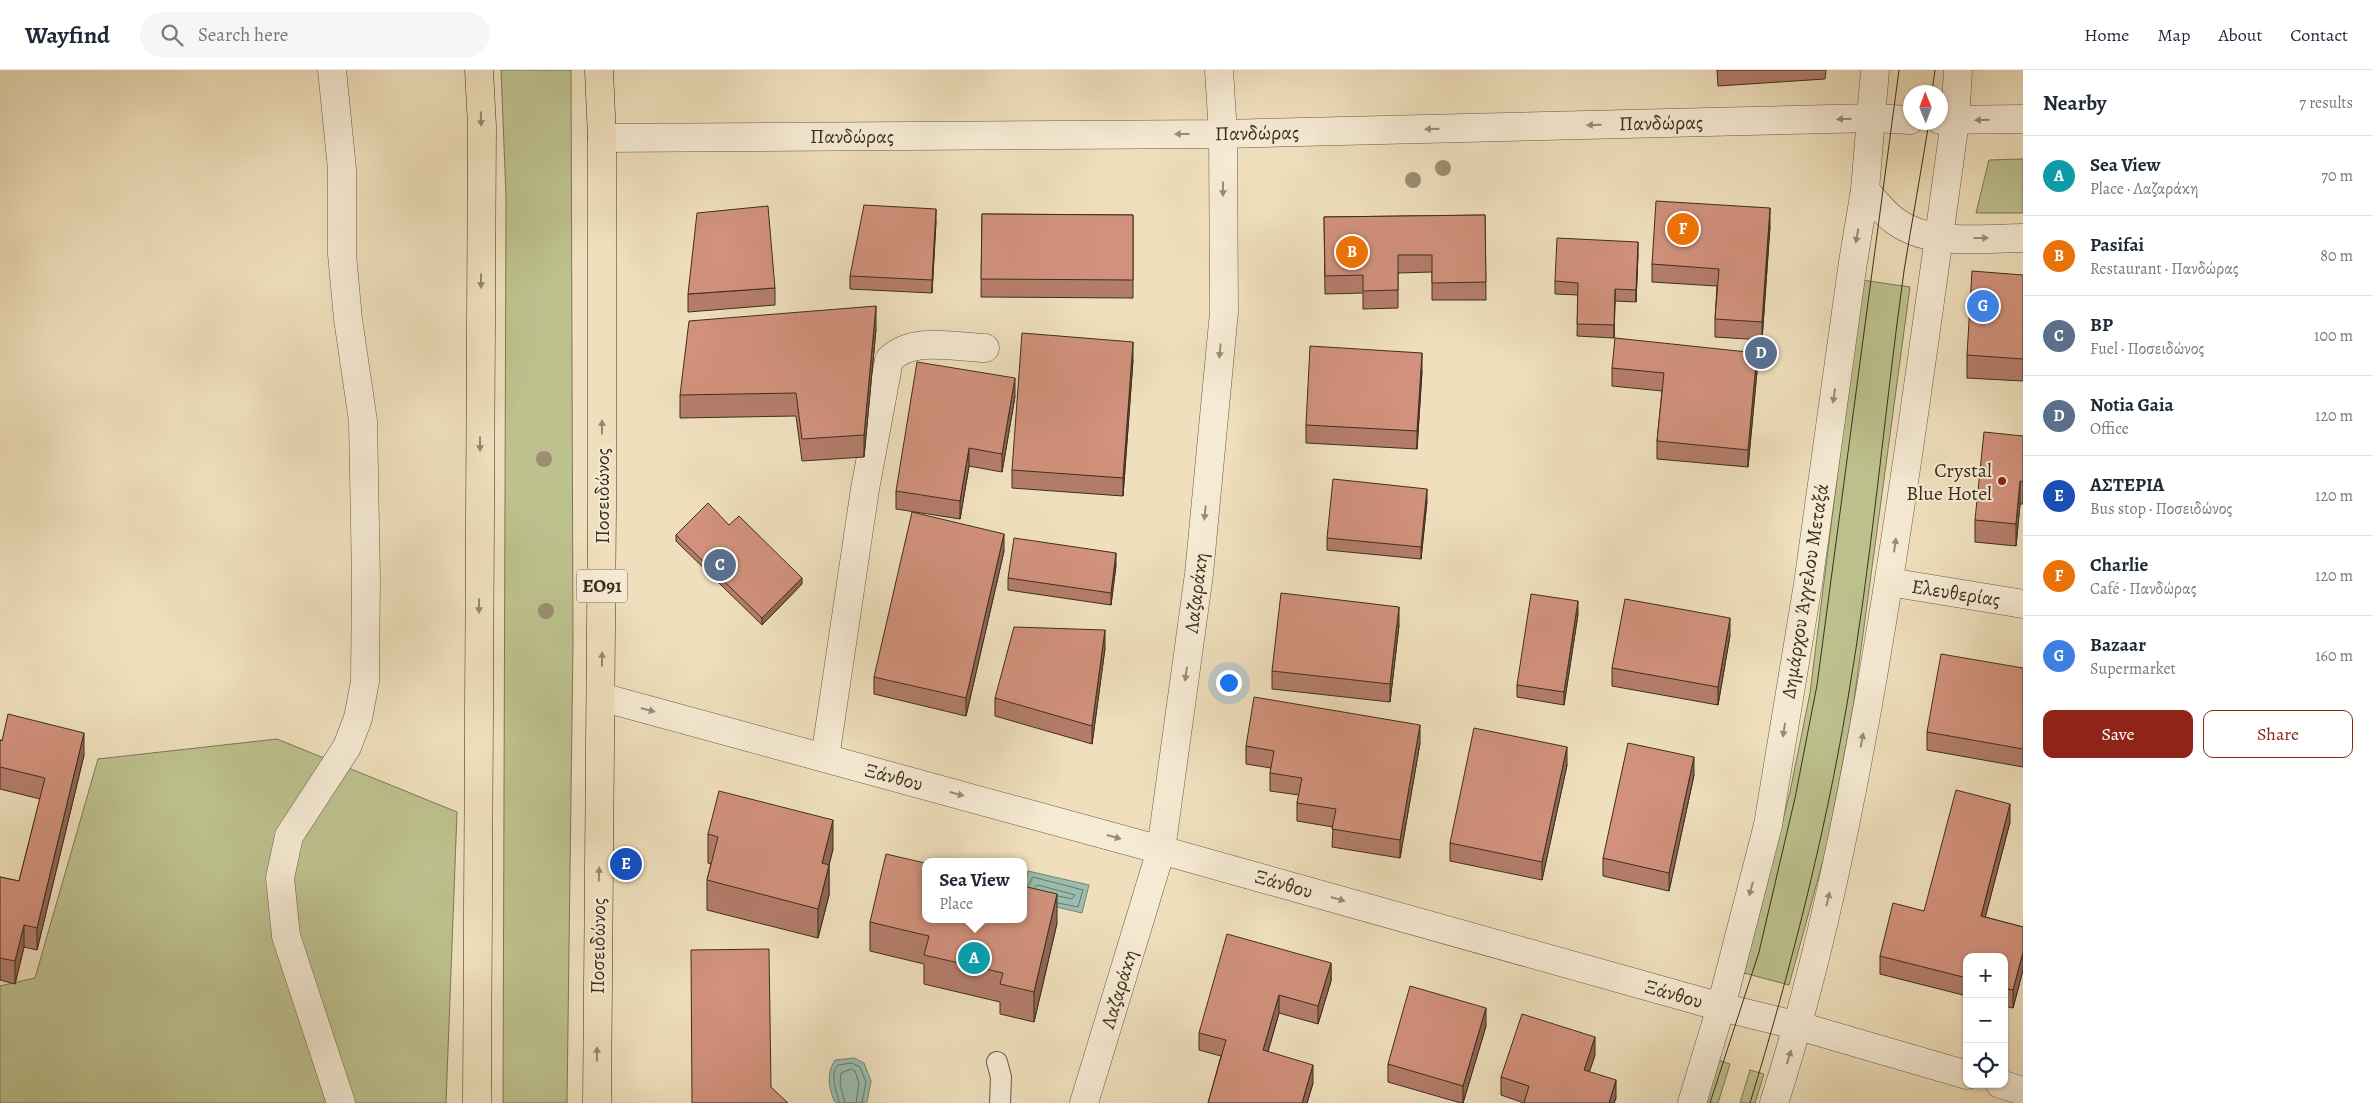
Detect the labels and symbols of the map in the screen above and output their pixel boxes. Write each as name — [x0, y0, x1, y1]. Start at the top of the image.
north arrow — [1903, 85, 1948, 130]
street label: Πανδώρας — [1619, 109, 1703, 137]
one-way arrow — [478, 111, 486, 127]
one-way arrow — [1836, 115, 1852, 123]
one-way arrow — [1973, 116, 1989, 124]
street label: Πανδώρας — [1215, 119, 1299, 147]
one-way arrow — [1586, 121, 1602, 129]
street label: Πανδώρας — [810, 123, 894, 150]
one-way arrow — [1424, 125, 1440, 133]
one-way arrow — [1174, 130, 1190, 138]
one-way arrow — [1219, 181, 1227, 197]
pin: F — [1667, 210, 1699, 248]
one-way arrow — [1852, 228, 1860, 244]
pin: B — [1336, 233, 1368, 271]
one-way arrow — [1973, 234, 1989, 242]
one-way arrow — [477, 273, 485, 289]
pin: G — [1967, 287, 1999, 325]
pin: D — [1745, 334, 1777, 372]
one-way arrow — [1216, 343, 1224, 359]
one-way arrow — [1830, 389, 1838, 405]
one-way arrow — [598, 419, 606, 435]
one-way arrow — [476, 436, 484, 452]
street label: Ποσειδώνος — [589, 448, 616, 544]
place label: Crystal Blue Hotel — [1906, 457, 1992, 507]
marker: Crystal Blue Hotel — [1996, 475, 2008, 487]
street label: Δημάρχου Άγγελου Μεταξά — [1775, 481, 1835, 700]
one-way arrow — [1201, 505, 1209, 521]
one-way arrow — [1891, 537, 1899, 553]
pin: C — [704, 546, 736, 584]
street label: Λαζαράκη — [1178, 551, 1214, 636]
road number: ΕΟ91 — [577, 570, 627, 602]
street label: Ελευθερίας — [1910, 573, 2002, 613]
one-way arrow — [475, 598, 483, 614]
one-way arrow — [598, 651, 606, 667]
one-way arrow — [1181, 666, 1189, 682]
your location — [1216, 670, 1242, 696]
one-way arrow — [641, 706, 656, 714]
one-way arrow — [1779, 723, 1787, 739]
one-way arrow — [1858, 732, 1866, 748]
street label: Ξάνθου — [862, 756, 926, 798]
one-way arrow — [949, 790, 965, 798]
one-way arrow — [1106, 833, 1121, 841]
pin: E — [610, 845, 642, 883]
street label: Ξάνθου — [1252, 863, 1316, 905]
one-way arrow — [595, 866, 603, 882]
one-way arrow — [1747, 882, 1755, 897]
one-way arrow — [1824, 891, 1832, 906]
one-way arrow — [1330, 896, 1345, 904]
street label: Ποσειδώνος — [584, 898, 612, 994]
pin: A — [958, 939, 990, 977]
street label: Λαζαράκη — [1094, 946, 1144, 1033]
street label: Ξάνθου — [1642, 973, 1706, 1015]
one-way arrow — [593, 1046, 601, 1062]
one-way arrow — [1786, 1049, 1794, 1064]

